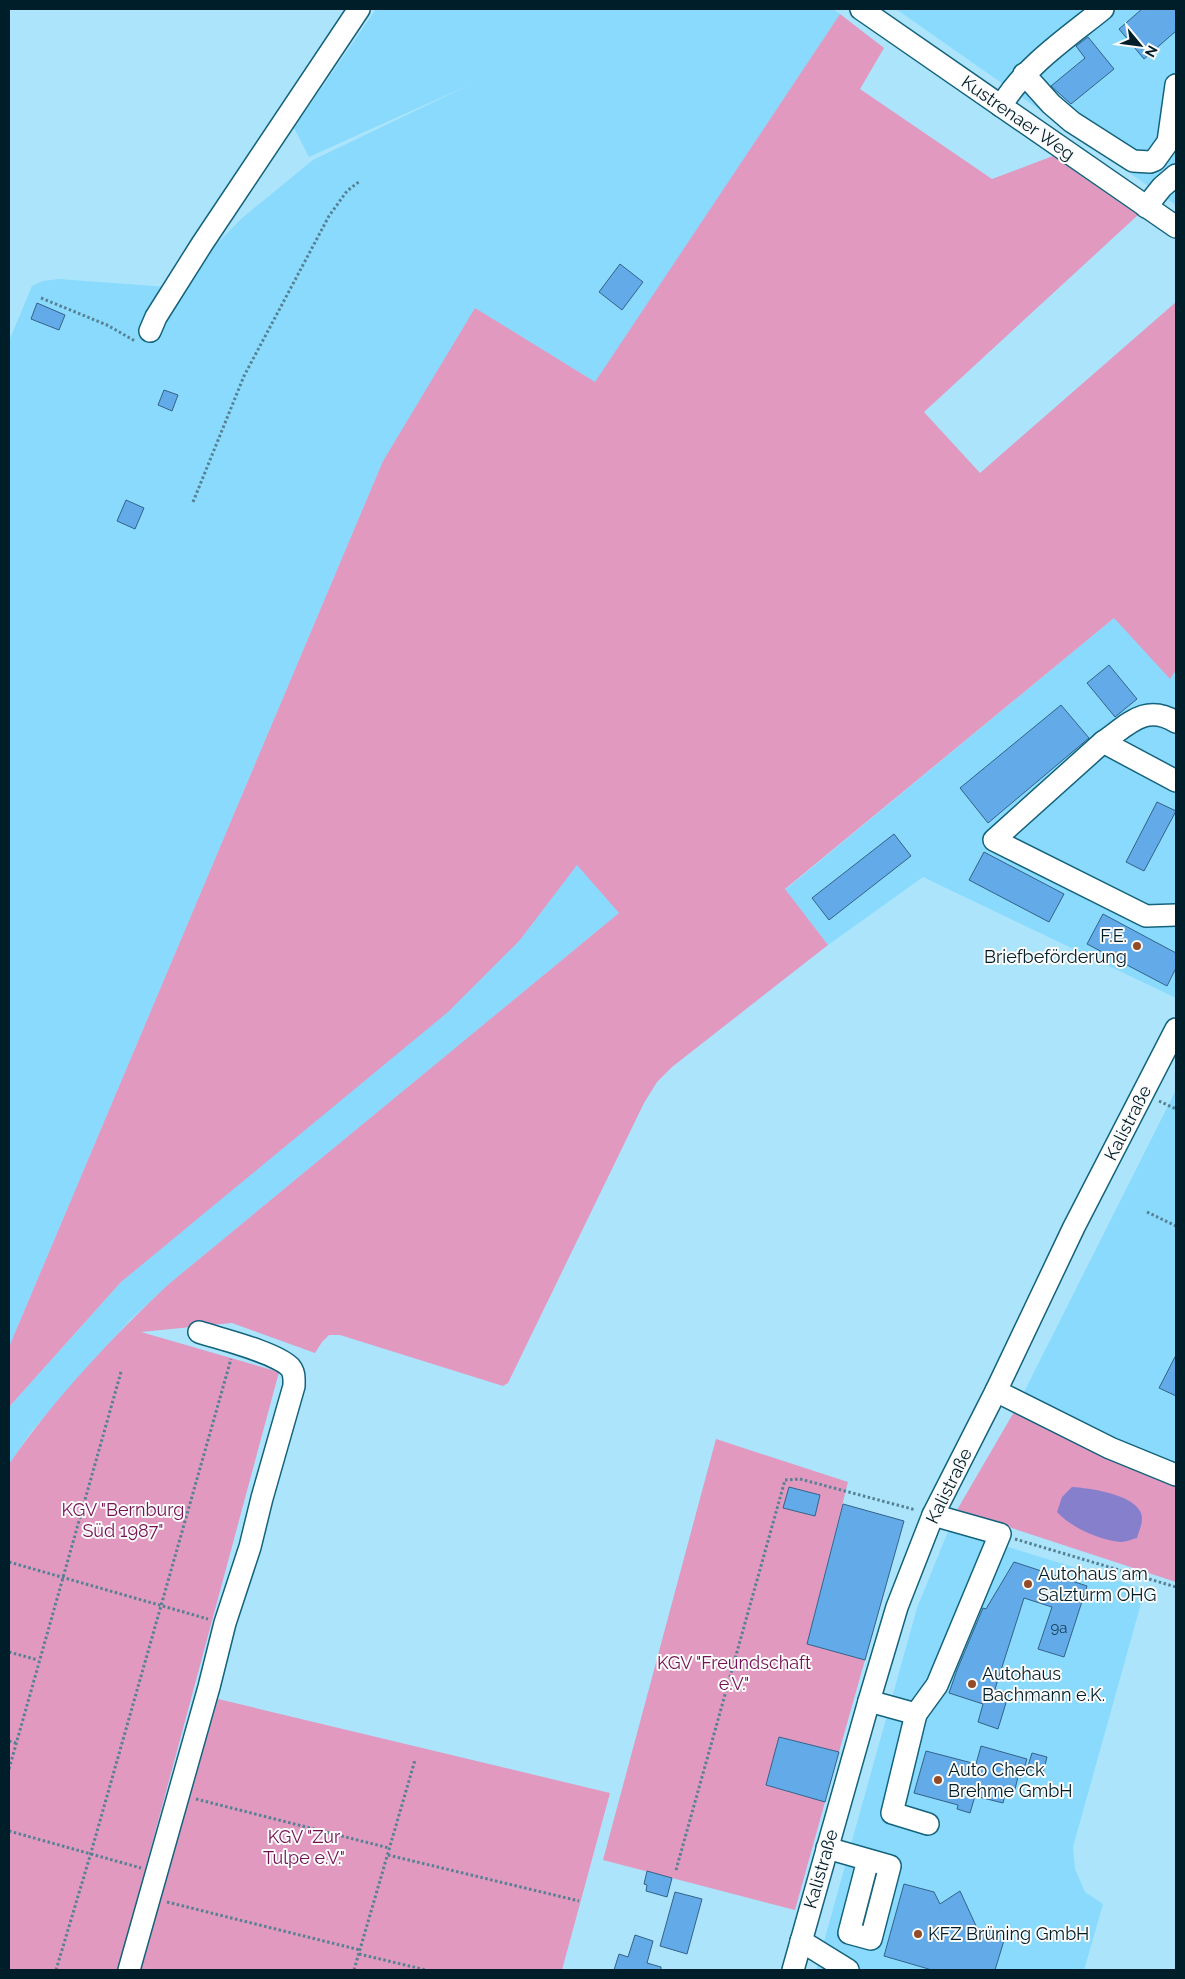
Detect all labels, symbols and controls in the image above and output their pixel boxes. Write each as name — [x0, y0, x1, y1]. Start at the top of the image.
north arrow — [1115, 20, 1165, 70]
text: N — [1142, 43, 1161, 60]
street label: Kustrenaer Weg — [958, 71, 1079, 164]
place label: F.E. Briefbeförderung — [984, 925, 1127, 967]
marker: F.E. Briefbeförderung — [1131, 940, 1143, 952]
street label: Kalistraße — [1100, 1081, 1156, 1164]
street label: Kalistraße — [921, 1444, 976, 1527]
park label: KGV "Bernburg Süd 1987" — [62, 1499, 184, 1541]
place label: Autohaus am Salzturm OHG — [1038, 1563, 1156, 1605]
marker: Autohaus am Salzturm OHG — [1022, 1578, 1034, 1590]
house number: 9a — [1051, 1619, 1067, 1637]
park label: KGV "Freundschaft e.V." — [657, 1652, 811, 1694]
place label: Autohaus Bachmann e.K. — [982, 1663, 1105, 1705]
marker: Autohaus Bachmann e.K. — [966, 1678, 978, 1690]
place label: Auto Check Brehme GmbH — [948, 1759, 1072, 1801]
marker: Auto Check Brehme GmbH — [932, 1774, 944, 1786]
park label: KGV "Zur Tulpe e.V." — [263, 1826, 345, 1868]
street label: Kalistraße — [799, 1826, 842, 1911]
place label: KFZ Brüning GmbH — [928, 1923, 1089, 1944]
marker: KFZ Brüning GmbH — [912, 1928, 924, 1940]

